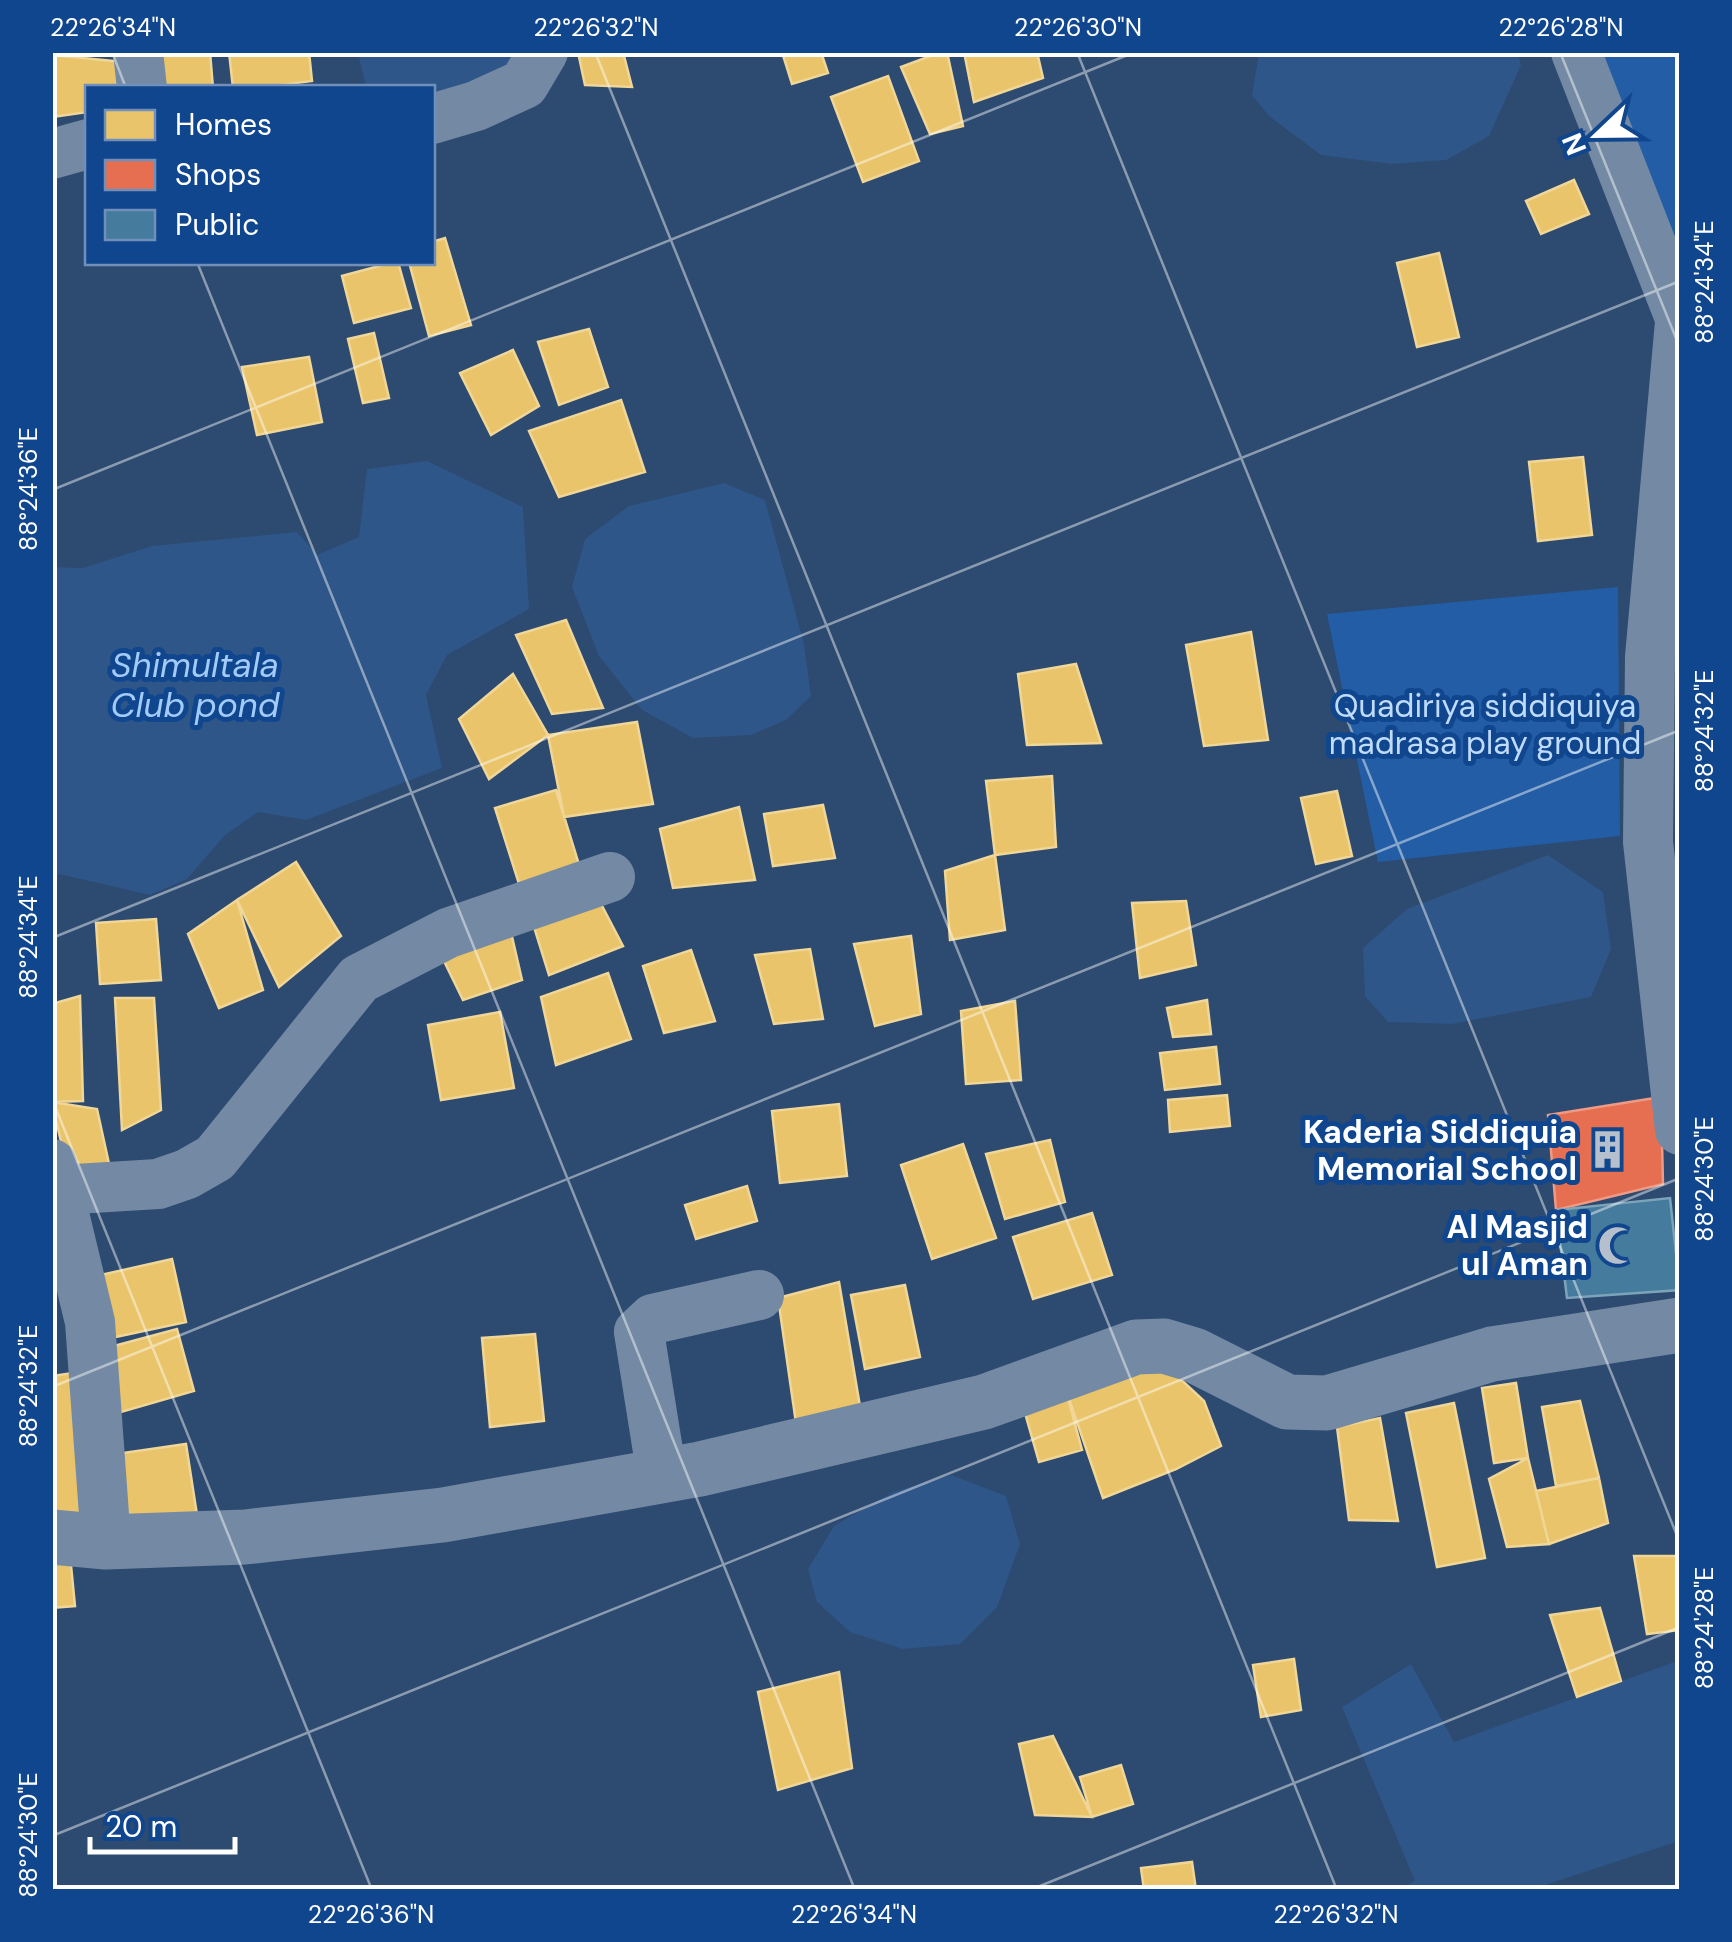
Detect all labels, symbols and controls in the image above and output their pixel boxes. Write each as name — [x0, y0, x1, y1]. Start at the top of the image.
text: 22°26'34"N — [50, 11, 176, 44]
text: 22°26'32"N — [533, 11, 659, 44]
text: 22°26'30"N — [1014, 11, 1142, 44]
text: 22°26'28"N — [1498, 11, 1624, 44]
legend — [85, 85, 435, 265]
north arrow — [1547, 85, 1647, 185]
text: Homes — [175, 105, 272, 144]
text: N — [1553, 128, 1595, 161]
text: Shops — [175, 155, 261, 194]
text: Public — [175, 205, 259, 244]
text: 88°24'34"E — [1688, 220, 1721, 344]
text: 88°24'36"E — [12, 427, 45, 551]
water label: Shimultala Club pond — [110, 642, 281, 728]
text: 88°24'32"E — [1688, 670, 1721, 792]
park label: Quadiriya siddiquiya madrasa play ground — [1329, 685, 1641, 764]
text: 88°24'34"E — [12, 875, 45, 999]
place label: Kaderia Siddiquia Memorial School — [1303, 1111, 1577, 1190]
text: 88°24'30"E — [1688, 1116, 1721, 1242]
building icon: Kaderia Siddiquia Memorial School — [1586, 1129, 1628, 1171]
place label: Al Masjid ul Aman — [1447, 1206, 1588, 1285]
mosque icon: Al Masjid ul Aman — [1597, 1224, 1639, 1266]
text: 88°24'32"E — [12, 1325, 45, 1447]
text: 88°24'28"E — [1688, 1567, 1721, 1689]
text: 88°24'30"E — [12, 1772, 45, 1898]
scale bar — [90, 1792, 235, 1854]
text: 20 m — [105, 1807, 177, 1846]
text: 22°26'36"N — [308, 1898, 434, 1931]
text: 22°26'34"N — [791, 1898, 917, 1931]
text: 22°26'32"N — [1273, 1898, 1399, 1931]

